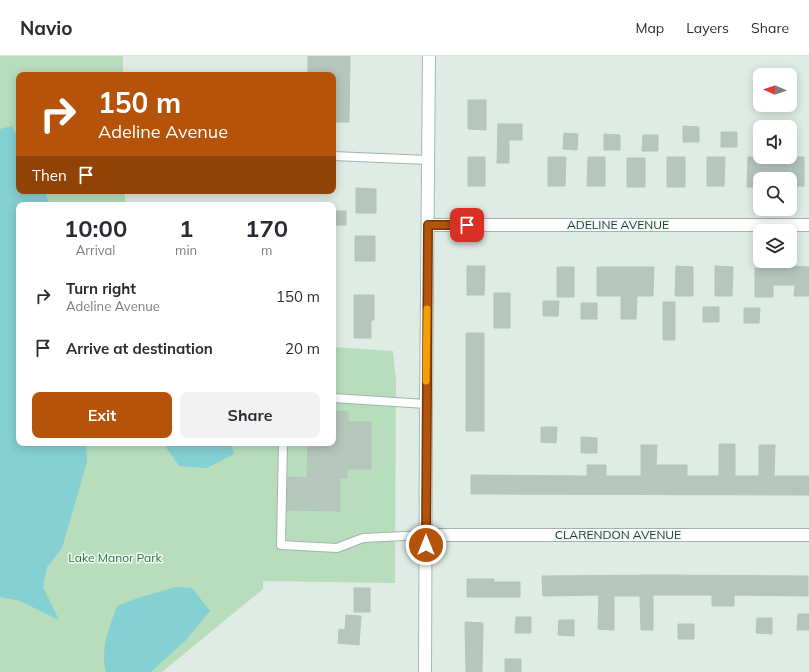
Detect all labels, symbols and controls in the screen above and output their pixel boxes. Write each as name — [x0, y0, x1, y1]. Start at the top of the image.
text: Navio — [20, 16, 73, 40]
text: Map — [635, 19, 664, 37]
text: Layers — [686, 19, 729, 37]
text: Share — [751, 19, 789, 37]
north arrow — [753, 68, 797, 112]
map controls — [753, 68, 797, 268]
text: 150 m — [98, 85, 181, 120]
icon: right — [32, 88, 84, 140]
text: Adeline Avenue — [98, 120, 228, 143]
button: sound — [753, 120, 797, 164]
icon: arrive — [75, 164, 97, 186]
text: Then — [32, 166, 67, 185]
button: search — [753, 172, 797, 216]
pin — [450, 208, 484, 242]
text: 10:00 — [64, 213, 127, 243]
text: 1 — [179, 213, 193, 243]
text: 170 — [245, 213, 288, 243]
icon: arrive — [456, 214, 478, 236]
street label: ADELINE AVENUE — [567, 217, 669, 232]
button: layers — [753, 224, 797, 268]
text: Arrival — [76, 242, 115, 258]
text: min — [175, 242, 197, 258]
text: m — [261, 242, 272, 258]
text: Turn right — [66, 279, 136, 298]
icon: right — [32, 285, 54, 307]
text: 150 m — [276, 287, 320, 306]
text: Adeline Avenue — [66, 298, 160, 314]
icon: arrive — [32, 337, 54, 359]
text: Arrive at destination — [66, 339, 213, 358]
text: 20 m — [285, 339, 320, 358]
button: Exit — [32, 392, 172, 438]
button: Share — [180, 392, 320, 438]
position arrow — [405, 524, 447, 566]
street label: CLARENDON AVENUE — [555, 527, 681, 542]
park label: Lake Manor Park — [68, 550, 163, 565]

